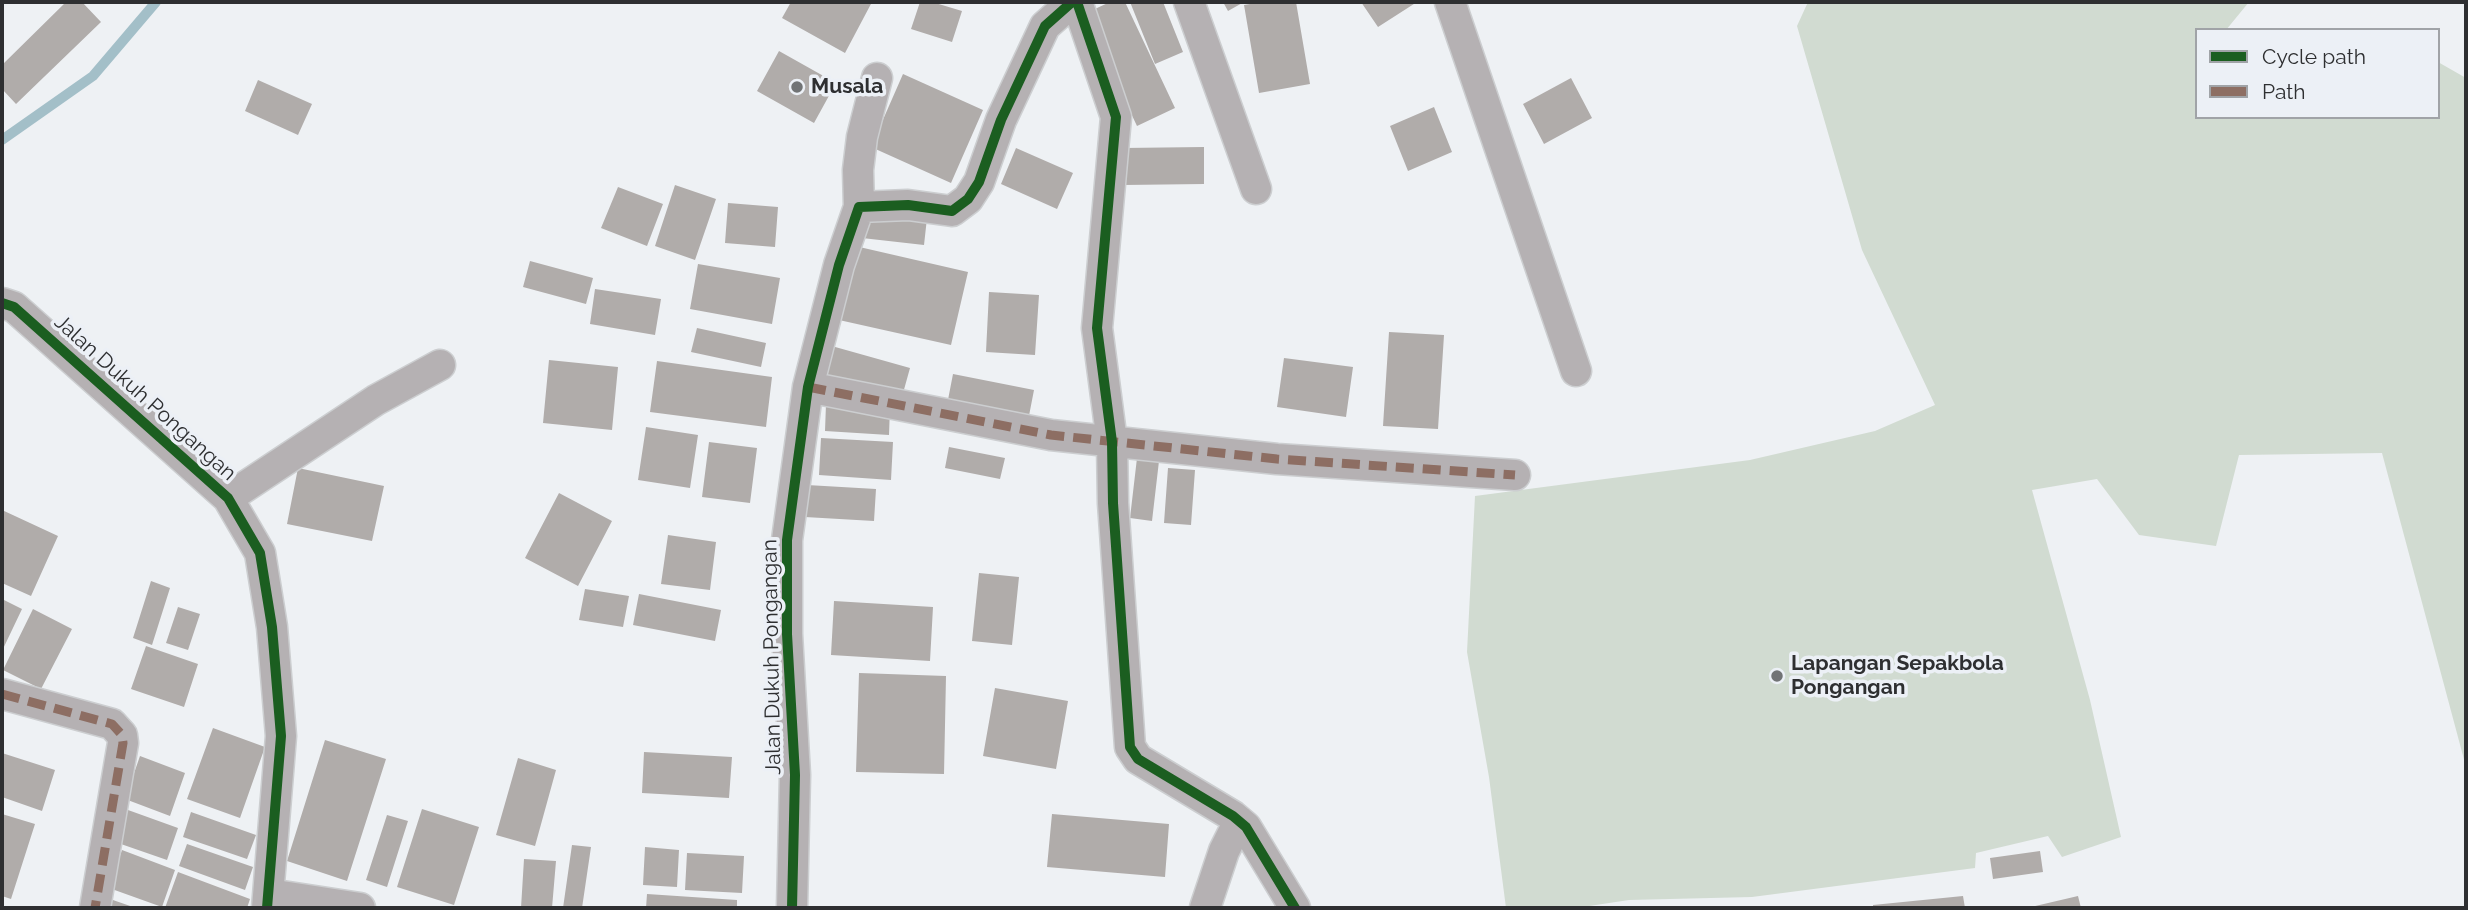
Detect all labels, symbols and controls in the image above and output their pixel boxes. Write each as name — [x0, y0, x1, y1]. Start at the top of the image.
legend — [2195, 28, 2440, 119]
text: Cycle path — [2262, 44, 2366, 69]
place label: Musala — [811, 74, 883, 100]
marker: Musala — [789, 79, 805, 95]
text: Path — [2262, 79, 2306, 104]
street label: Jalan Dukuh Pongangan — [49, 310, 241, 486]
street label: Jalan Dukuh Pongangan — [757, 539, 787, 775]
place label: Lapangan Sepakbola Pongangan — [1791, 651, 2004, 701]
marker: Lapangan Sepakbola Pongangan — [1769, 668, 1785, 684]

